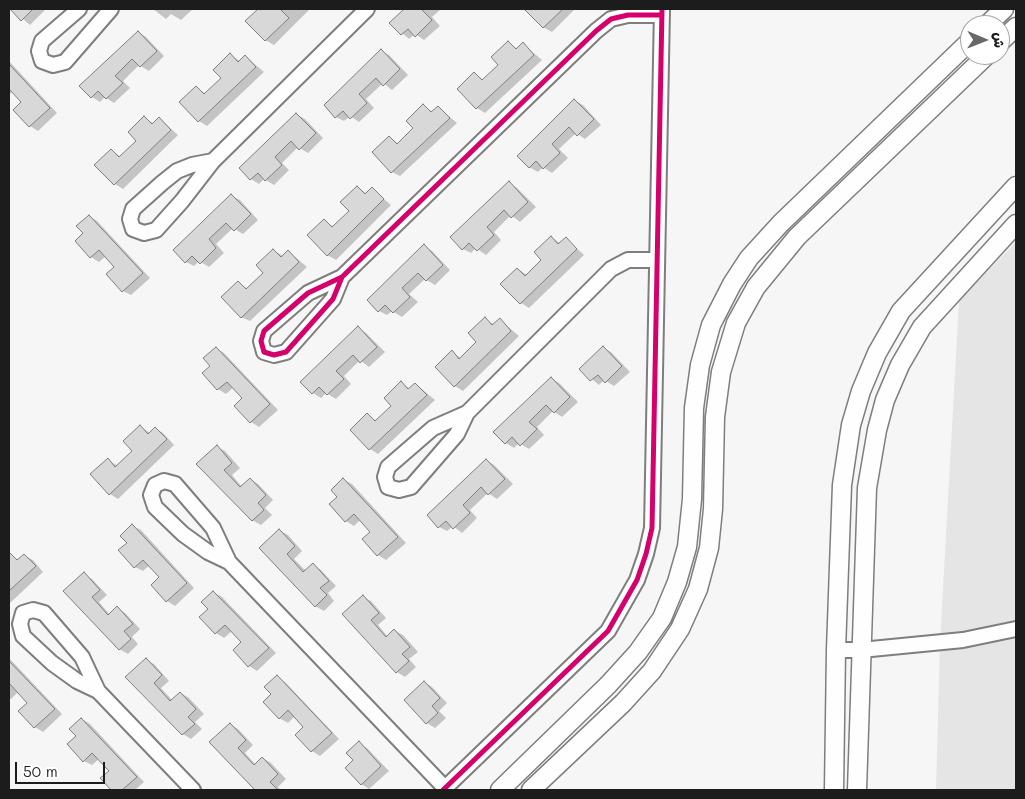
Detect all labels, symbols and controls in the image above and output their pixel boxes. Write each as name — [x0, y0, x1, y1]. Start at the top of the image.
north arrow — [960, 15, 1010, 65]
text: ش — [990, 32, 1009, 48]
scale bar — [18, 752, 108, 784]
text: 50 m — [23, 761, 58, 781]

